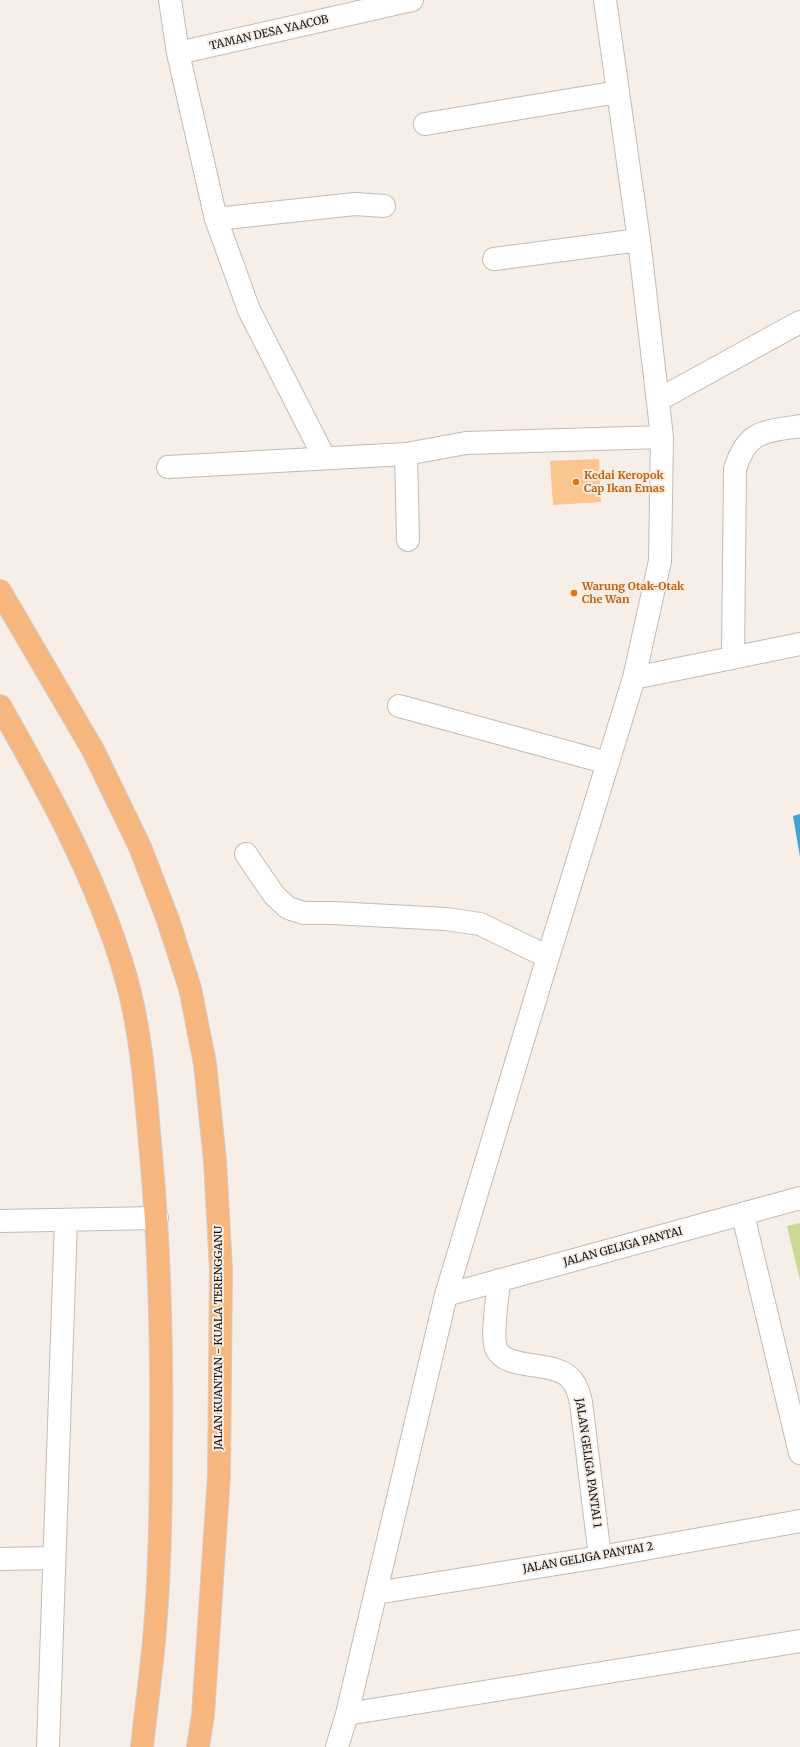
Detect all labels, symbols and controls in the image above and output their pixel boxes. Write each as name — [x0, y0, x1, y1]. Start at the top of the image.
street label: TAMAN DESA YAACOB — [208, 13, 330, 53]
place label: Kedai Keropok Cap Ikan Emas — [584, 469, 665, 495]
marker: Kedai Keropok Cap Ikan Emas — [571, 477, 581, 487]
place label: Warung Otak-Otak Che Wan — [582, 580, 684, 606]
marker: Warung Otak-Otak Che Wan — [569, 588, 579, 598]
street label: JALAN GELIGA PANTAI — [562, 1225, 684, 1269]
street label: JALAN KUANTAN - KUALA TERENGGANU — [212, 1226, 226, 1450]
street label: JALAN GELIGA PANTAI 1 — [572, 1397, 604, 1529]
street label: JALAN GELIGA PANTAI 2 — [522, 1540, 654, 1576]

